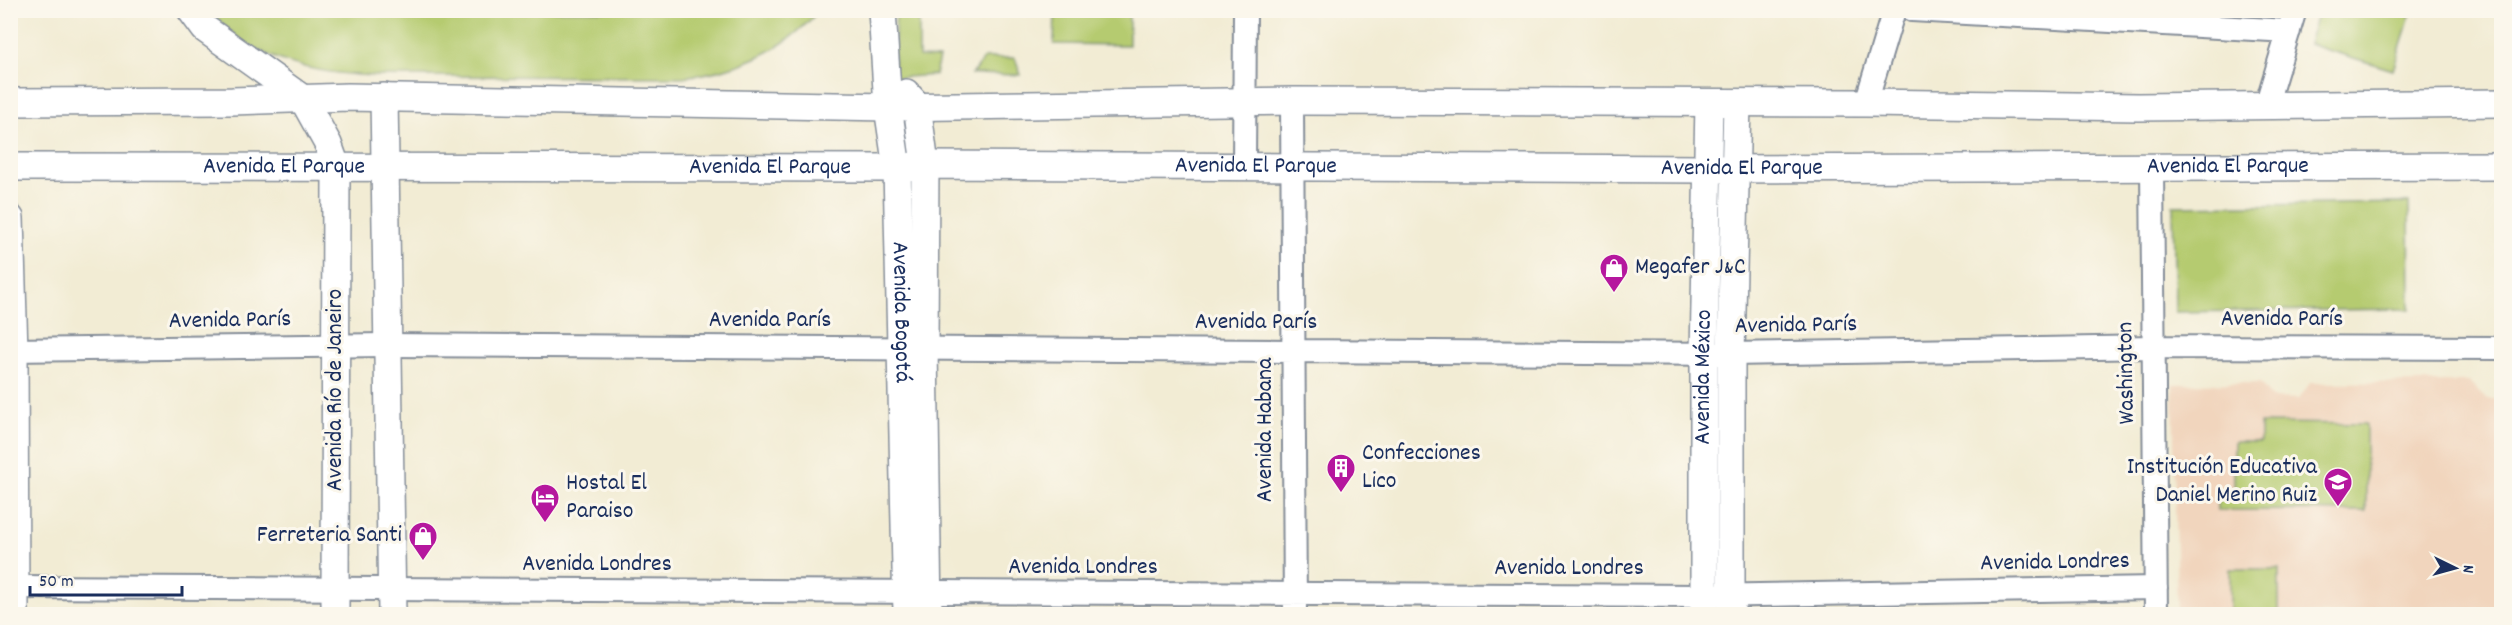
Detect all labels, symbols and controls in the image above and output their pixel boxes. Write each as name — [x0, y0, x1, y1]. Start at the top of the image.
street label: Avenida El Parque — [1175, 149, 1337, 184]
street label: Avenida El Parque — [203, 150, 365, 184]
street label: Avenida El Parque — [2147, 150, 2309, 184]
street label: Avenida El Parque — [689, 151, 851, 185]
street label: Avenida El Parque — [1661, 152, 1823, 186]
street label: Avenida Bogotá — [882, 241, 919, 383]
place label: Megafer J&C — [1635, 251, 1746, 285]
shop icon: Megafer J&C — [1598, 252, 1630, 294]
street label: Avenida Río de Janeiro — [319, 289, 353, 491]
street label: Avenida París — [168, 303, 292, 339]
street label: Avenida París — [2221, 303, 2343, 337]
street label: Avenida París — [709, 304, 831, 338]
street label: Avenida París — [1195, 306, 1317, 340]
street label: Avenida París — [1734, 308, 1858, 344]
street label: Avenida México — [1687, 309, 1722, 445]
street label: Washington — [2109, 321, 2145, 425]
street label: Avenida Habana — [1249, 357, 1283, 502]
place label: Confecciones Lico — [1362, 437, 1481, 499]
place label: Institución Educativa Daniel Merino Ruiz — [2127, 451, 2318, 513]
building icon: Confecciones Lico — [1325, 452, 1357, 494]
school or university icon: Institución Educativa Daniel Merino Ruiz — [2322, 466, 2354, 508]
place label: Hostal El Paraiso — [566, 467, 647, 529]
hotel icon: Hostal El Paraiso — [529, 482, 561, 524]
place label: Ferreteria Santi — [257, 519, 402, 553]
shop icon: Ferreteria Santi — [407, 520, 439, 562]
north arrow — [2425, 538, 2485, 598]
street label: Avenida Londres — [1980, 545, 2130, 581]
street label: Avenida Londres — [522, 548, 672, 582]
street label: Avenida Londres — [1008, 551, 1158, 585]
street label: Avenida Londres — [1494, 552, 1644, 586]
scale bar — [30, 559, 182, 597]
text: N — [2456, 564, 2479, 574]
text: 50 m — [39, 570, 74, 595]

